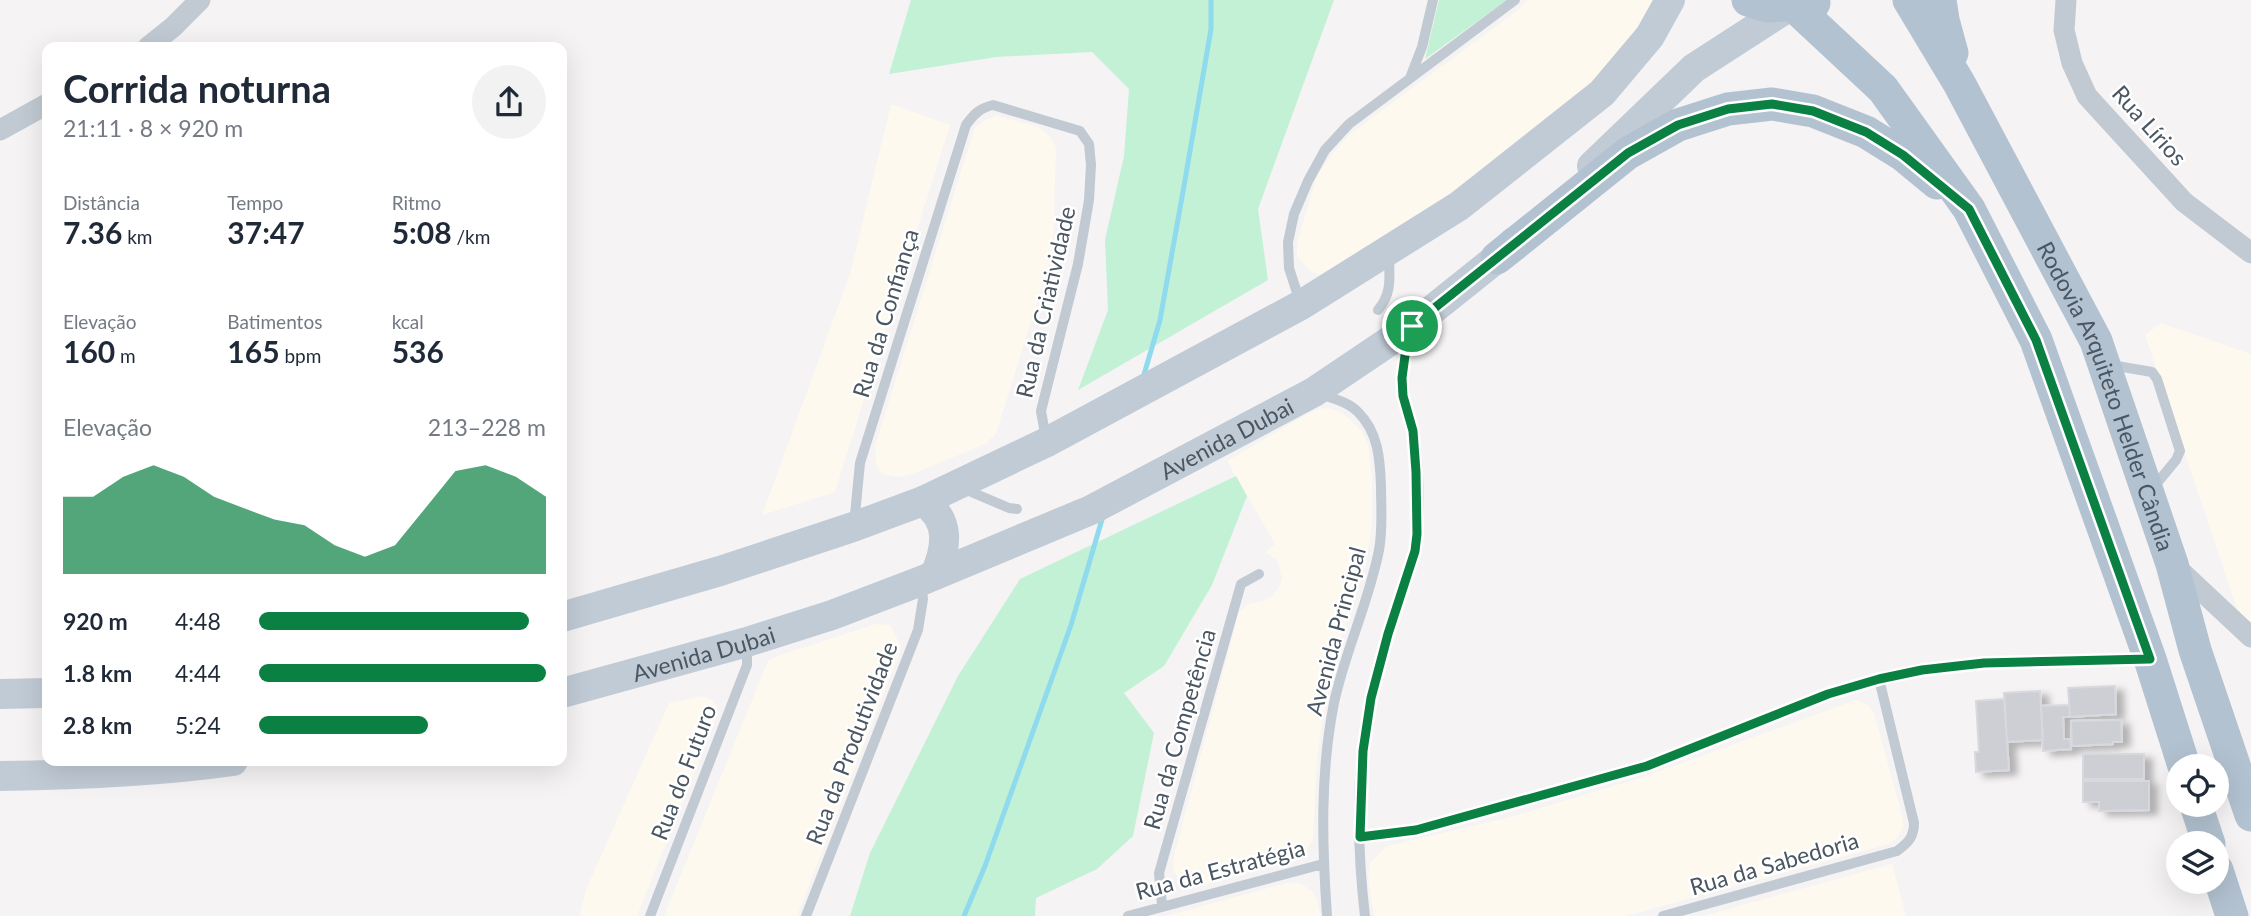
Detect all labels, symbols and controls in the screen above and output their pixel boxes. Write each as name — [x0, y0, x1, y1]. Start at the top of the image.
text: Corrida noturna — [63, 65, 331, 111]
button: share — [472, 65, 546, 139]
street label: Rua Lírios — [2107, 79, 2193, 171]
text: 21:11 · 8 × 920 m — [63, 114, 243, 142]
text: Distância — [63, 191, 140, 214]
text: Tempo — [227, 191, 283, 214]
text: Ritmo — [392, 191, 441, 214]
street label: Rua da Criatividade — [1009, 204, 1081, 400]
text: 7.36 — [63, 214, 122, 250]
text: 37:47 — [227, 214, 305, 250]
text: 5:08 — [392, 214, 452, 250]
text: km — [122, 225, 152, 248]
text: /km — [452, 225, 490, 248]
street label: Rua da Confiança — [846, 225, 924, 401]
street label: Rodovia Arquiteto Helder Cândia — [2032, 237, 2180, 555]
pin — [1382, 296, 1442, 356]
icon: arrive — [1393, 307, 1431, 345]
text: Elevação — [63, 310, 137, 333]
text: Batimentos — [227, 310, 322, 333]
text: kcal — [392, 310, 424, 333]
text: 160 — [63, 333, 115, 369]
text: 165 — [227, 333, 280, 369]
text: 536 — [392, 333, 444, 369]
text: m — [115, 344, 136, 367]
text: bpm — [280, 344, 321, 367]
street label: Avenida Dubai — [1155, 392, 1298, 485]
text: Elevação — [63, 413, 152, 441]
text: 213–228 m — [428, 413, 546, 441]
street label: Avenida Principal — [1299, 544, 1371, 718]
text: 920 m — [63, 607, 128, 635]
text: 4:48 — [175, 607, 221, 635]
street label: Avenida Dubai — [629, 620, 778, 687]
street label: Rua da Competência — [1137, 625, 1221, 833]
street label: Rua da Produtividade — [799, 637, 903, 849]
text: 1.8 km — [63, 659, 132, 687]
text: 4:44 — [175, 659, 221, 687]
street label: Rua do Futuro — [644, 700, 722, 844]
text: 2.8 km — [63, 711, 132, 739]
text: 5:24 — [175, 711, 221, 739]
map controls — [2166, 754, 2229, 894]
button: locate — [2166, 754, 2229, 817]
street label: Rua da Sabedoria — [1686, 826, 1862, 900]
button: layers — [2166, 831, 2229, 894]
street label: Rua da Estratégia — [1132, 833, 1308, 905]

